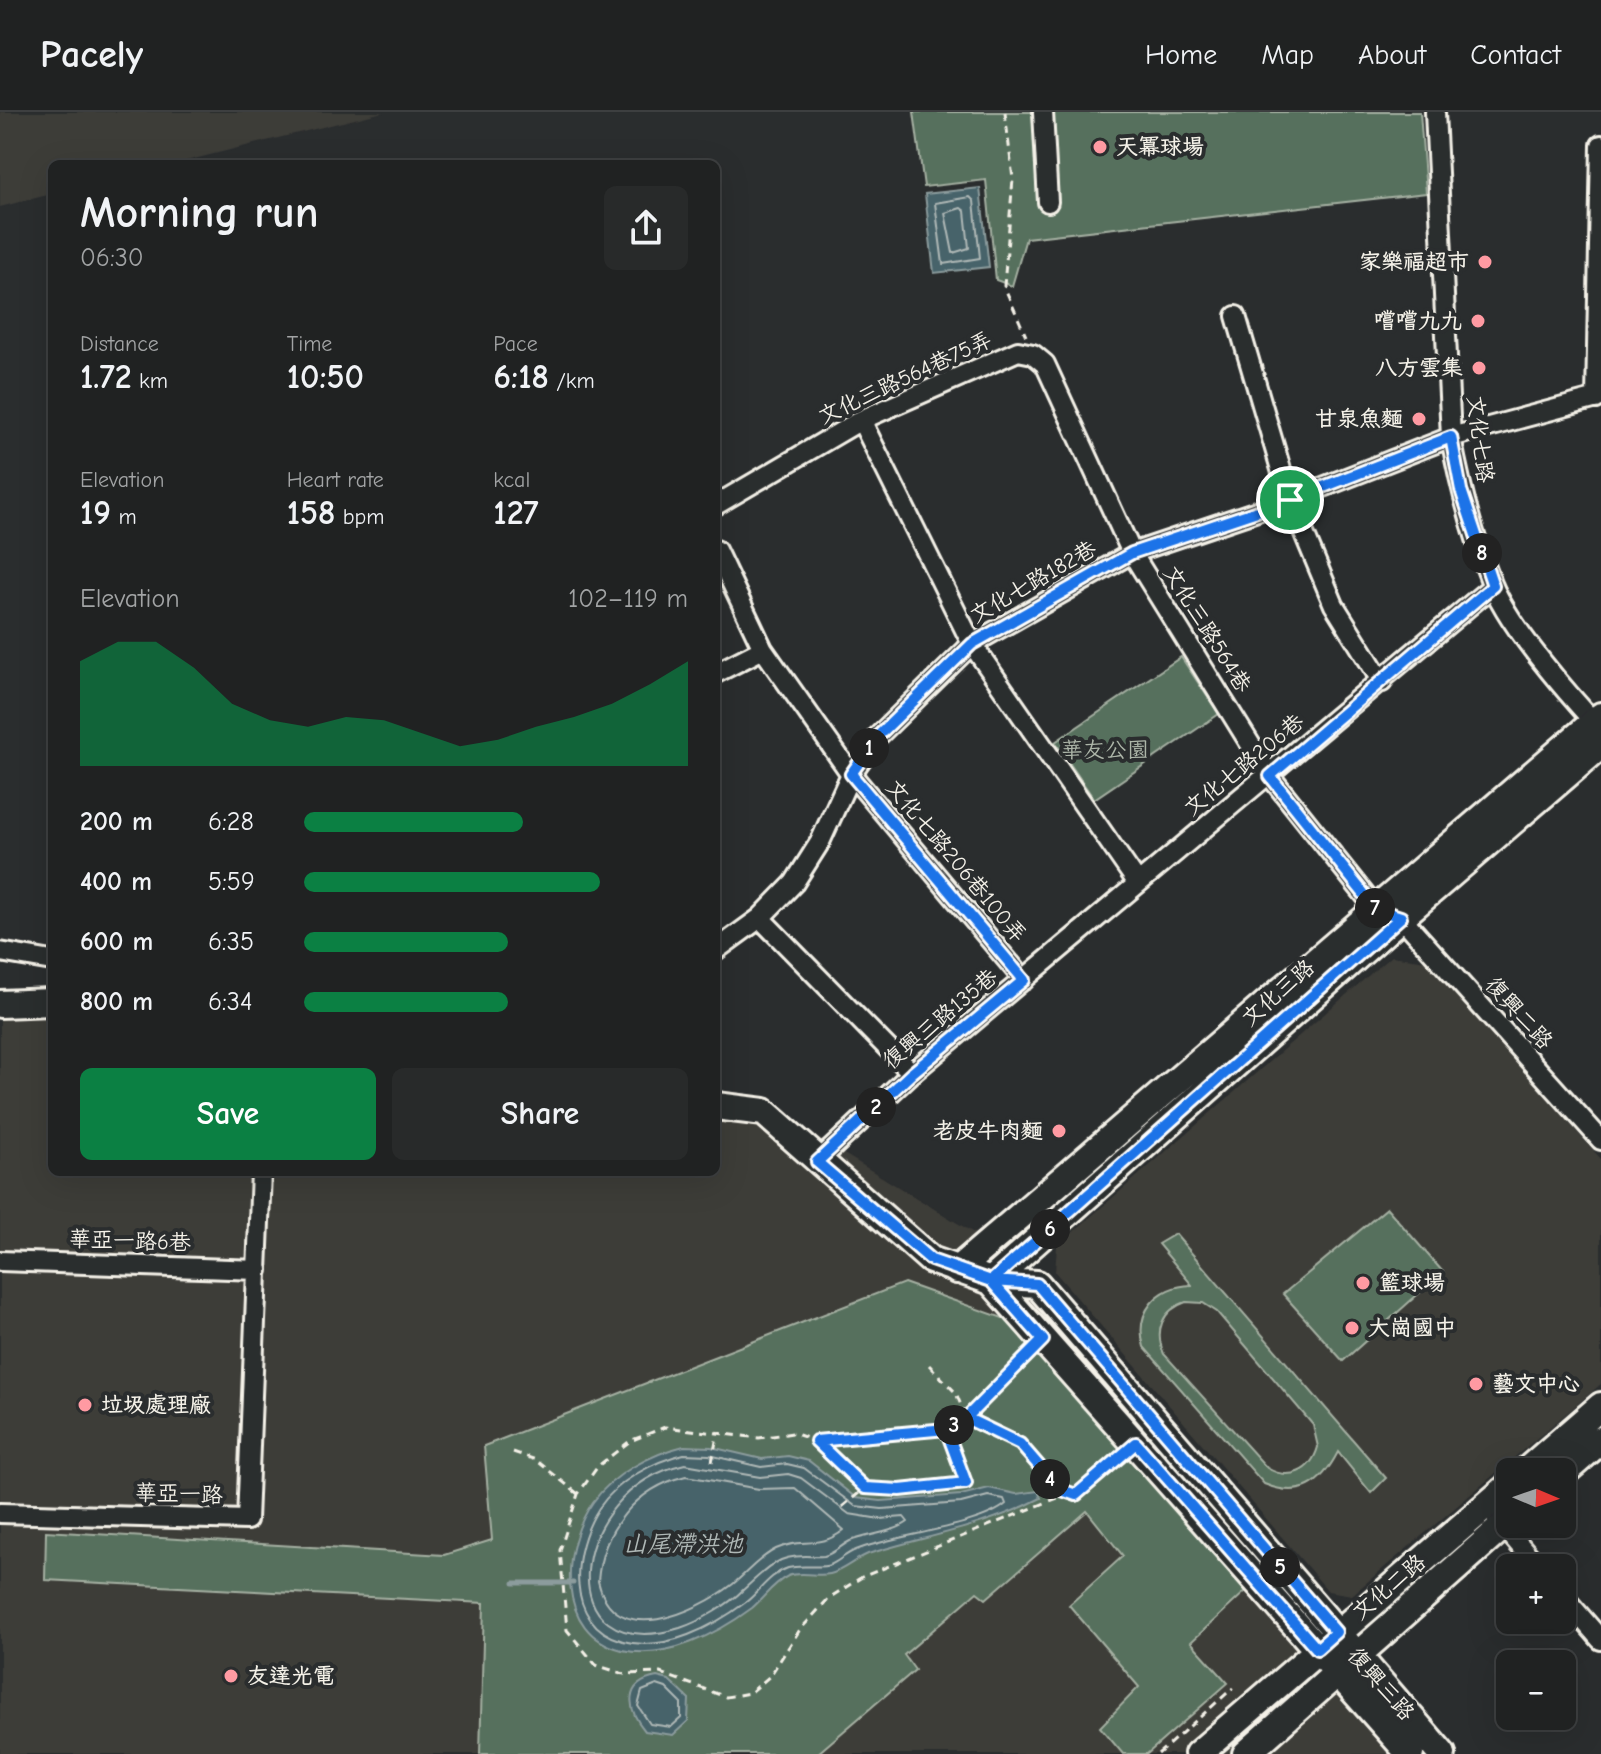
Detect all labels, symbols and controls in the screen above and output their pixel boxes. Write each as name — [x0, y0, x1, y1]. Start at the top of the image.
text: Pacely — [40, 33, 143, 77]
text: Home — [1145, 39, 1217, 71]
text: Map — [1261, 39, 1314, 71]
text: About — [1358, 39, 1426, 71]
text: Contact — [1470, 39, 1561, 71]
place label: 天冪球場 — [1116, 134, 1204, 160]
marker: 天冪球場 — [1091, 138, 1109, 156]
button: share — [604, 186, 688, 270]
text: Morning run — [80, 187, 319, 238]
text: 06:30 — [80, 243, 144, 273]
place label: 家樂福超市 — [1359, 249, 1469, 275]
marker: 家樂福超市 — [1476, 253, 1494, 271]
place label: 嚐嚐九九 — [1374, 308, 1462, 334]
marker: 嚐嚐九九 — [1469, 312, 1487, 330]
street label: 文化三路564巷75弄 — [814, 326, 996, 430]
text: Distance — [80, 331, 159, 357]
text: Time — [287, 331, 332, 357]
text: Pace — [493, 331, 538, 357]
place label: 八方雲集 — [1375, 355, 1463, 381]
text: 1.72 — [80, 357, 132, 397]
text: 10:50 — [287, 357, 364, 397]
text: 6:18 — [493, 357, 549, 397]
marker: 八方雲集 — [1470, 359, 1488, 377]
text: km — [132, 368, 168, 394]
text: /km — [549, 368, 595, 394]
street label: 文化七路 — [1462, 394, 1498, 484]
place label: 甘泉魚麵 — [1315, 406, 1403, 432]
marker: 甘泉魚麵 — [1410, 410, 1428, 428]
pin — [1256, 466, 1324, 534]
text: Elevation — [80, 467, 164, 493]
text: Heart rate — [287, 467, 384, 493]
text: kcal — [493, 467, 530, 493]
icon: arrive — [1268, 478, 1312, 522]
text: 19 — [80, 493, 111, 533]
text: 158 — [287, 493, 335, 533]
text: 127 — [493, 493, 539, 533]
text: m — [111, 504, 137, 530]
text: bpm — [335, 504, 384, 530]
pin: 8 — [1462, 533, 1502, 573]
street label: 文化七路182巷 — [965, 535, 1101, 629]
text: 8 — [1476, 540, 1488, 566]
street label: 文化三路564巷 — [1158, 561, 1256, 697]
text: Elevation — [80, 584, 180, 614]
text: 102–119 m — [568, 584, 688, 614]
street label: 文化七路206巷 — [1179, 709, 1309, 821]
pin: 1 — [849, 728, 889, 768]
text: 1 — [865, 735, 873, 761]
park label: 華友公園 — [1061, 737, 1149, 763]
street label: 文化七路206巷100弄 — [880, 774, 1032, 948]
text: 200 m — [80, 807, 153, 837]
text: 6:28 — [208, 807, 254, 837]
text: 400 m — [80, 867, 152, 897]
text: 5:59 — [208, 867, 255, 897]
pin: 7 — [1355, 888, 1395, 928]
text: 7 — [1370, 895, 1380, 921]
text: 600 m — [80, 927, 153, 957]
text: 6:35 — [208, 927, 254, 957]
street label: 文化三路 — [1236, 954, 1320, 1032]
street label: 復興三路135巷 — [877, 963, 1003, 1075]
street label: 復興二路 — [1480, 972, 1558, 1054]
text: 800 m — [80, 987, 153, 1017]
text: 6:34 — [208, 987, 253, 1017]
button: Save — [80, 1068, 376, 1160]
button: Share — [392, 1068, 688, 1160]
pin: 2 — [856, 1087, 896, 1127]
text: 2 — [871, 1094, 881, 1120]
place label: 老皮牛肉麵 — [933, 1118, 1043, 1144]
marker: 老皮牛肉麵 — [1050, 1122, 1068, 1140]
pin: 6 — [1030, 1209, 1070, 1249]
text: 6 — [1044, 1216, 1056, 1242]
street label: 華亞一路6巷 — [69, 1226, 191, 1256]
place label: 籃球場 — [1379, 1270, 1445, 1296]
marker: 籃球場 — [1354, 1274, 1372, 1292]
place label: 大崗國中 — [1368, 1315, 1456, 1341]
marker: 大崗國中 — [1343, 1319, 1361, 1337]
place label: 藝文中心 — [1492, 1371, 1580, 1397]
marker: 藝文中心 — [1467, 1375, 1485, 1393]
place label: 垃圾處理廠 — [101, 1392, 211, 1418]
marker: 垃圾處理廠 — [76, 1396, 94, 1414]
pin: 3 — [934, 1405, 974, 1445]
text: 3 — [949, 1412, 959, 1438]
north arrow — [1496, 1458, 1576, 1538]
map controls — [1496, 1458, 1576, 1730]
pin: 4 — [1030, 1459, 1070, 1499]
text: 4 — [1045, 1466, 1055, 1492]
street label: 華亞一路 — [135, 1479, 223, 1509]
water label: 山尾滯洪池 — [623, 1530, 744, 1558]
pin: 5 — [1260, 1547, 1300, 1587]
street label: 文化二路 — [1347, 1549, 1431, 1625]
text: 5 — [1274, 1554, 1286, 1580]
button: + — [1496, 1554, 1576, 1634]
street label: 復興三路 — [1342, 1642, 1420, 1726]
button: − — [1496, 1650, 1576, 1730]
place label: 友達光電 — [247, 1663, 335, 1689]
marker: 友達光電 — [222, 1667, 240, 1685]

